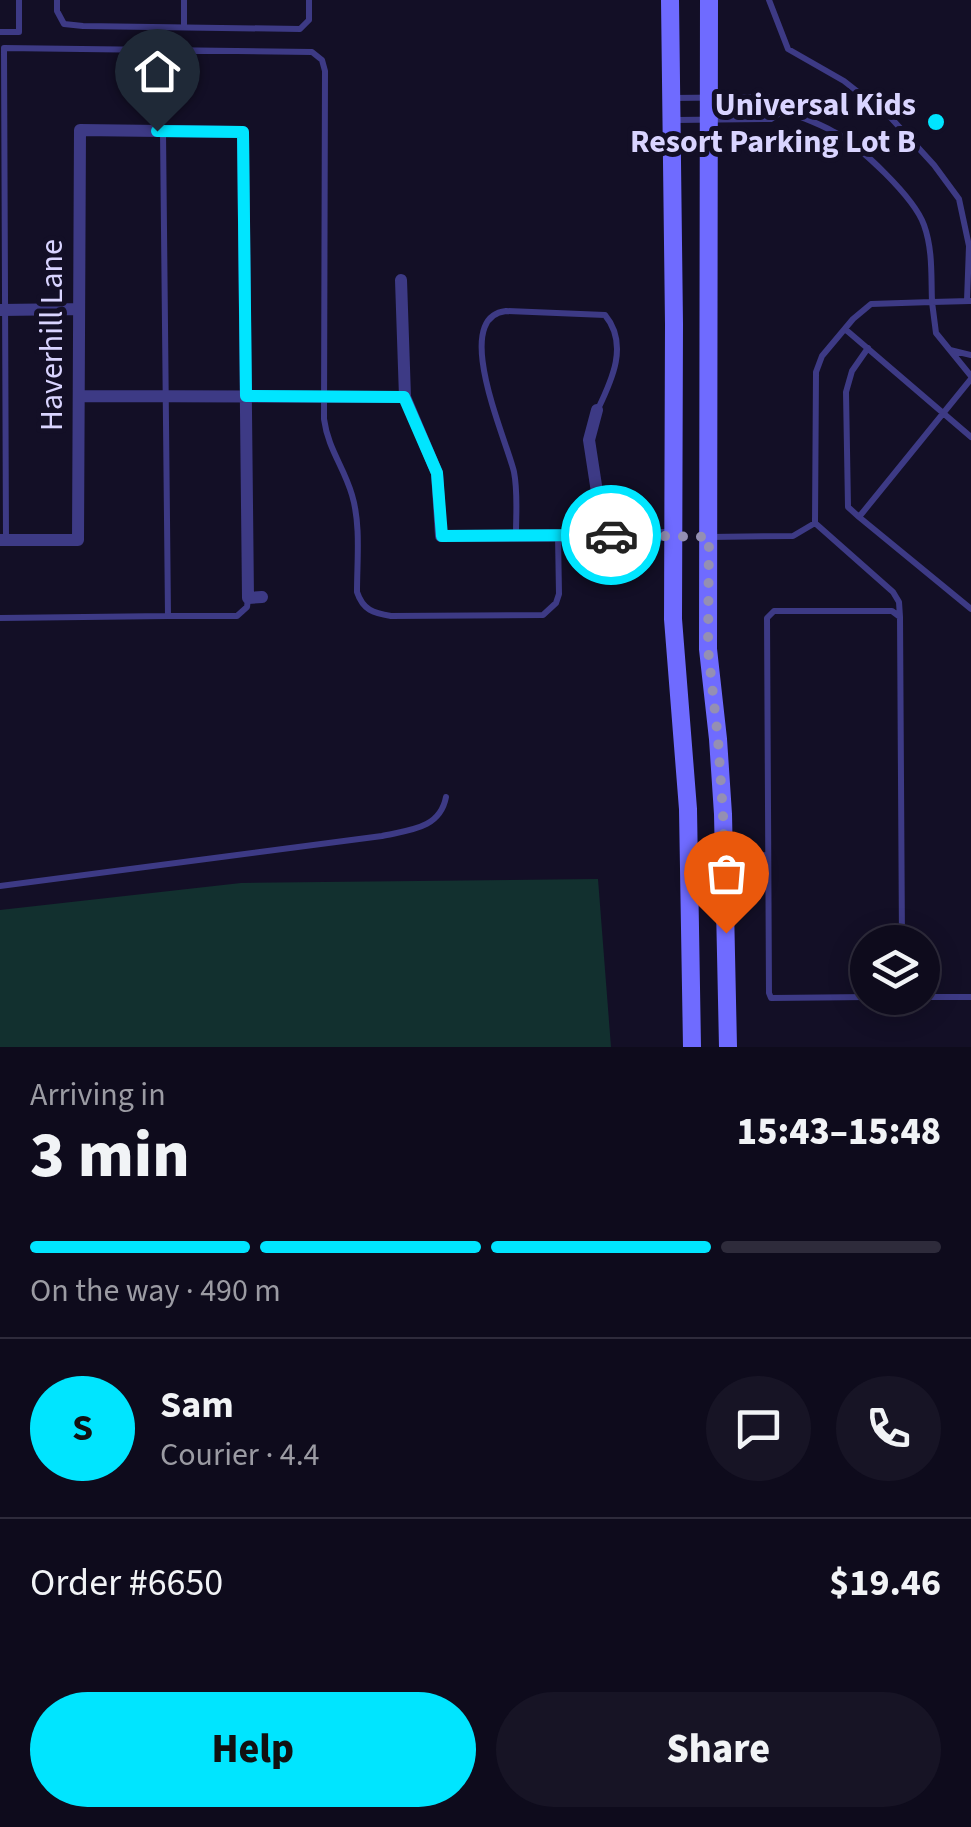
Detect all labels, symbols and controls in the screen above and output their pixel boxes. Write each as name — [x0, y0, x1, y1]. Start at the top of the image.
pin — [115, 29, 200, 132]
icon: home — [130, 44, 185, 99]
place label: Universal Kids Resort Parking Lot B — [630, 82, 916, 165]
marker: Universal Kids Resort Parking Lot B — [925, 111, 947, 133]
street label: Haverhill Lane — [29, 239, 75, 431]
courier — [561, 485, 661, 585]
icon: car — [584, 508, 639, 563]
pin — [684, 831, 769, 934]
icon: bag — [699, 846, 754, 901]
map controls — [850, 925, 940, 1015]
button: layers — [850, 925, 940, 1015]
text: Arriving in — [30, 1072, 166, 1118]
text: 15:43–15:48 — [737, 1105, 941, 1159]
text: 3 min — [30, 1109, 190, 1202]
text: On the way · 490 m — [30, 1268, 281, 1314]
button: chat — [706, 1376, 811, 1481]
button: phone — [836, 1376, 941, 1481]
text: Sam — [160, 1378, 234, 1432]
text: S — [72, 1401, 93, 1455]
text: Courier · 4.4 — [160, 1432, 320, 1478]
text: Order #6650 — [30, 1556, 223, 1610]
text: $19.46 — [829, 1556, 941, 1610]
button: Help — [30, 1692, 476, 1807]
button: Share — [496, 1692, 941, 1807]

